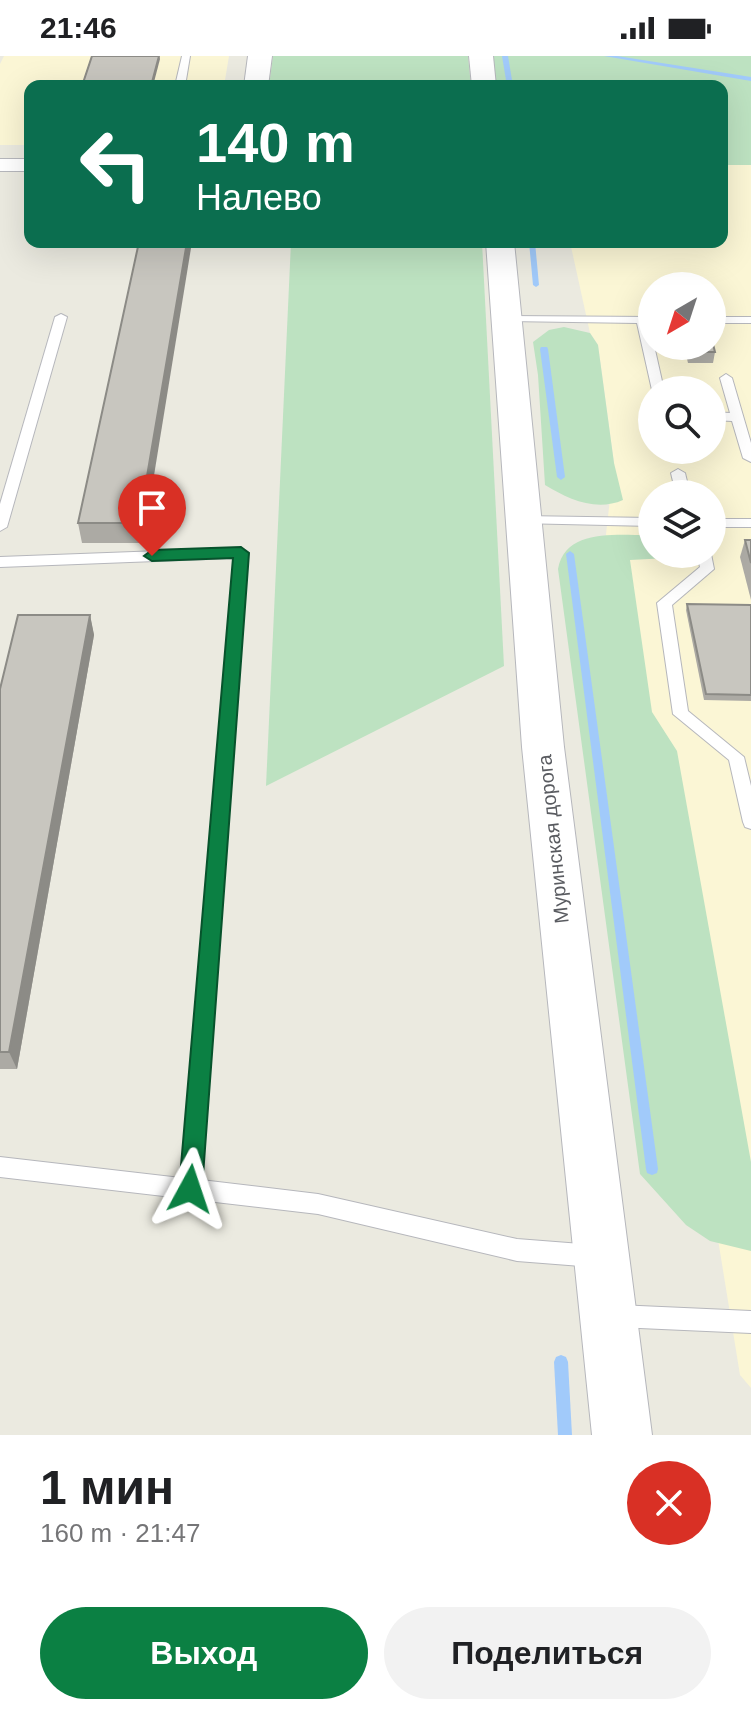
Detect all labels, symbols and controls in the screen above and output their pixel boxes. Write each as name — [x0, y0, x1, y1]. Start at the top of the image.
text: 21:46 — [40, 11, 117, 44]
text: 140 m — [196, 111, 355, 174]
icon: left — [64, 112, 168, 216]
text: Налево — [196, 177, 322, 218]
north arrow — [638, 272, 726, 360]
map controls — [638, 272, 726, 568]
button: search — [638, 376, 726, 464]
pin — [118, 474, 186, 556]
button: layers — [638, 480, 726, 568]
icon: arrive — [130, 486, 174, 530]
street label: Муринская дорога — [533, 753, 573, 925]
position arrow — [148, 1147, 232, 1231]
text: 1 мин — [40, 1461, 174, 1514]
button: close — [627, 1461, 711, 1545]
text: 160 m · 21:47 — [40, 1518, 200, 1548]
button: Выход — [40, 1607, 368, 1699]
button: Поделиться — [384, 1607, 711, 1699]

